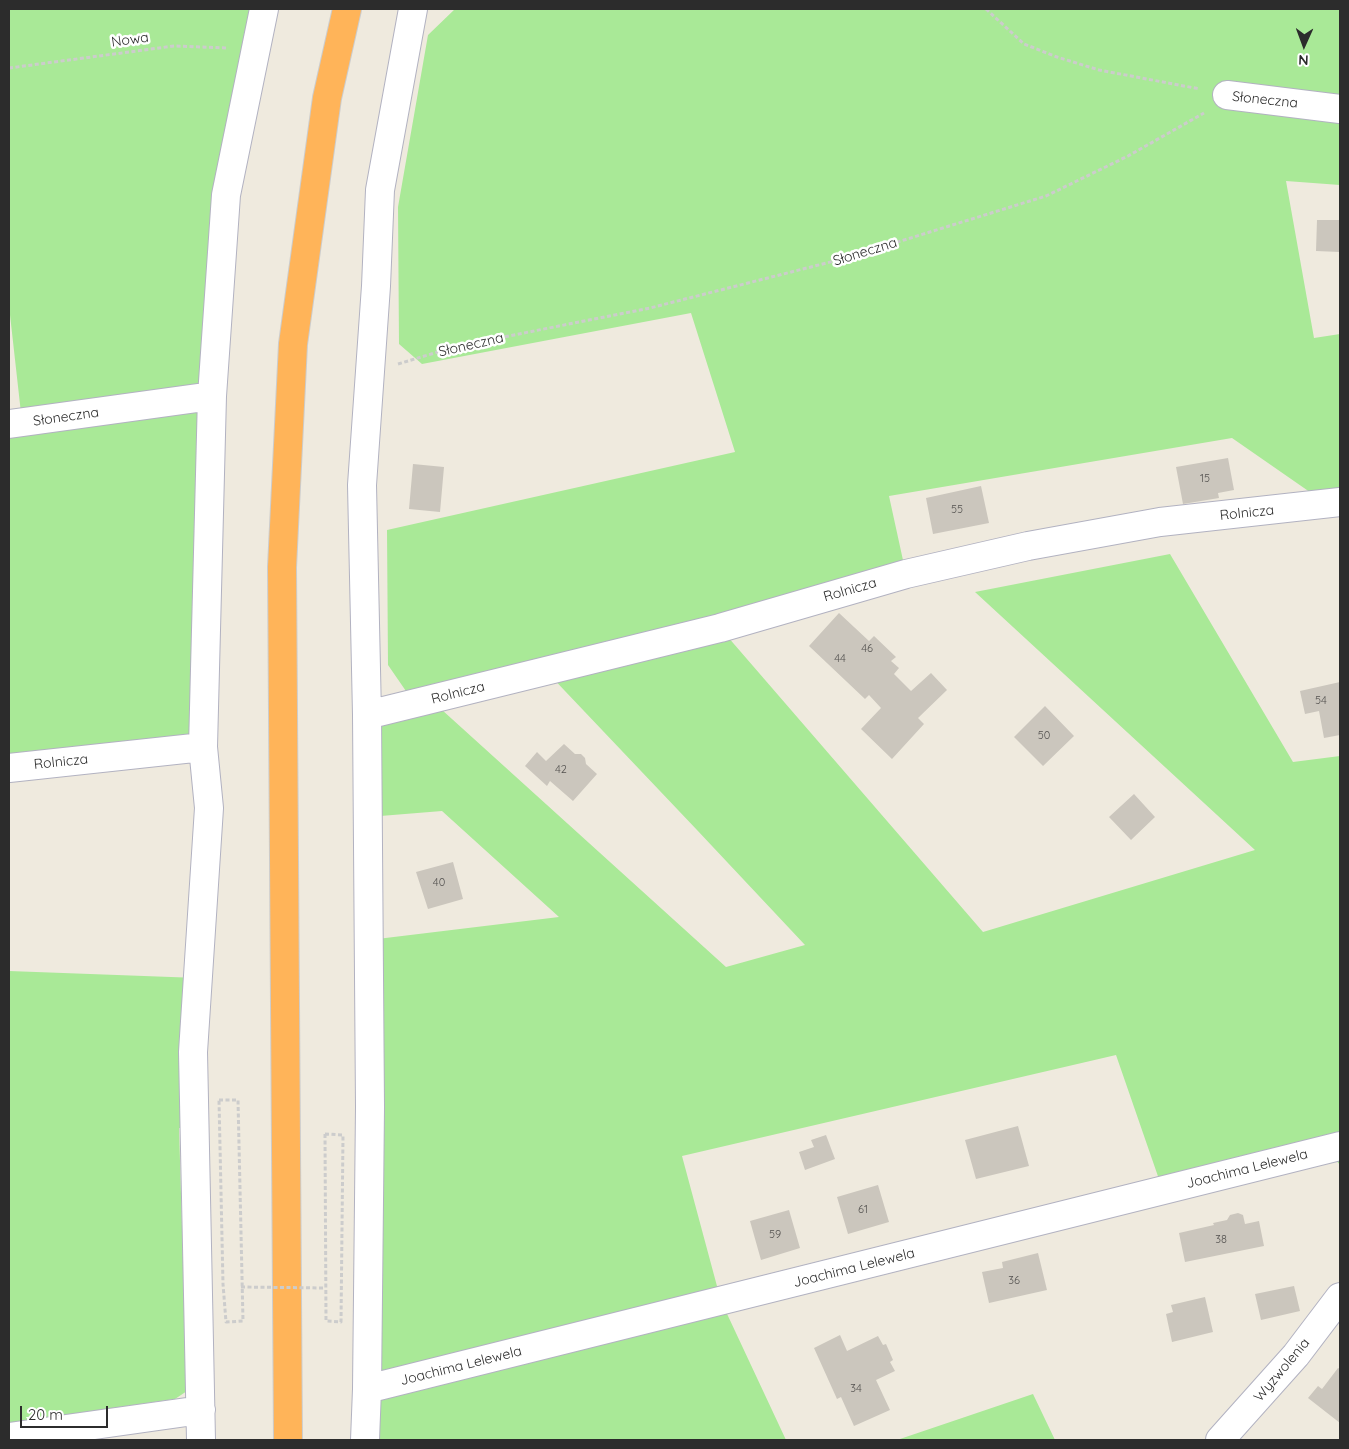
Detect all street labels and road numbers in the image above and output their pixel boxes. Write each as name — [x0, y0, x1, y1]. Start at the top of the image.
street label: Nowa — [110, 29, 150, 51]
street label: Słoneczna — [1231, 88, 1299, 112]
street label: Słoneczna — [831, 234, 899, 270]
street label: Słoneczna — [437, 329, 505, 361]
street label: Słoneczna — [32, 404, 100, 430]
street label: Rolnicza — [1219, 502, 1275, 524]
street label: Rolnicza — [821, 574, 879, 606]
street label: Rolnicza — [430, 678, 486, 708]
street label: Rolnicza — [33, 751, 89, 773]
street label: Joachima Lelewela — [1184, 1146, 1310, 1192]
street label: Joachima Lelewela — [791, 1245, 917, 1291]
street label: Wyzwolenia — [1251, 1335, 1313, 1405]
street label: Joachima Lelewela — [398, 1343, 524, 1389]

